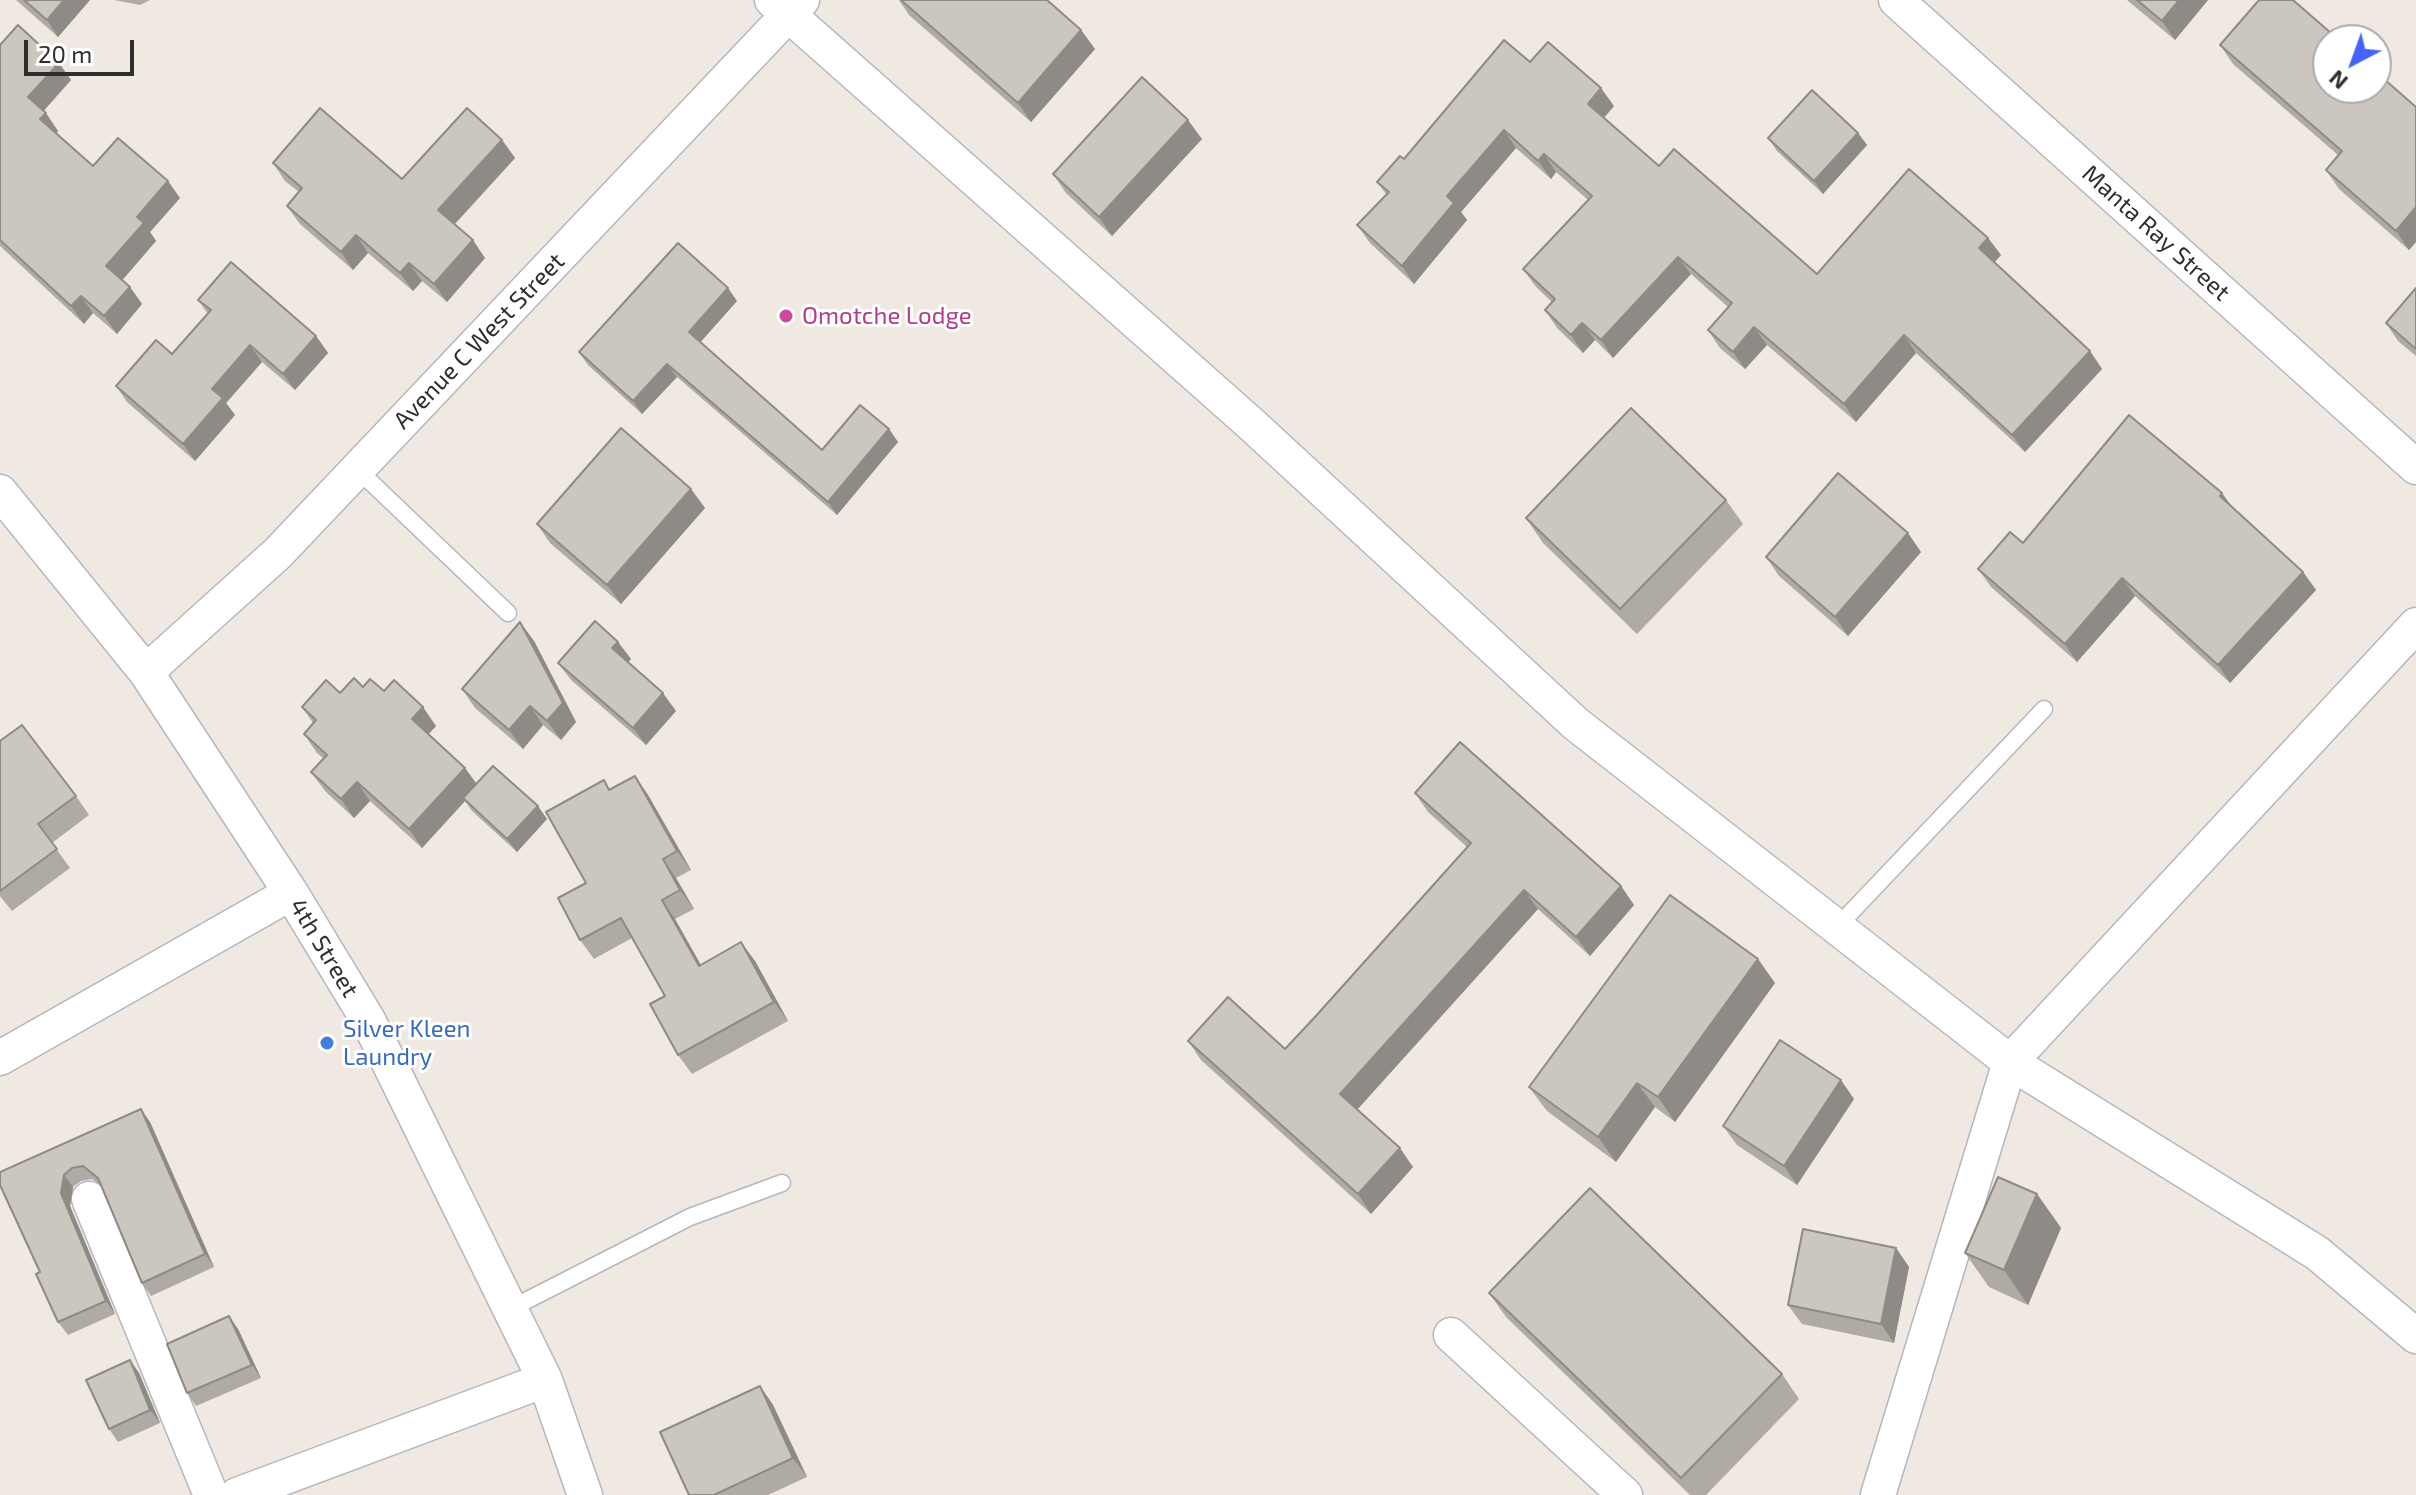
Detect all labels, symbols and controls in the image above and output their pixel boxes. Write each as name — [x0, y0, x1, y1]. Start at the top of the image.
scale bar — [28, 24, 138, 74]
north arrow — [2312, 24, 2392, 104]
text: 20 m — [38, 39, 92, 68]
text: N — [2323, 66, 2352, 96]
street label: Manta Ray Street — [2076, 159, 2236, 307]
street label: Avenue C West Street — [388, 247, 570, 435]
place label: Omotche Lodge — [802, 302, 972, 330]
marker: Omotche Lodge — [777, 307, 795, 325]
street label: 4th Street — [283, 893, 365, 1003]
place label: Silver Kleen Laundry — [343, 1015, 470, 1071]
marker: Silver Kleen Laundry — [318, 1034, 336, 1052]

